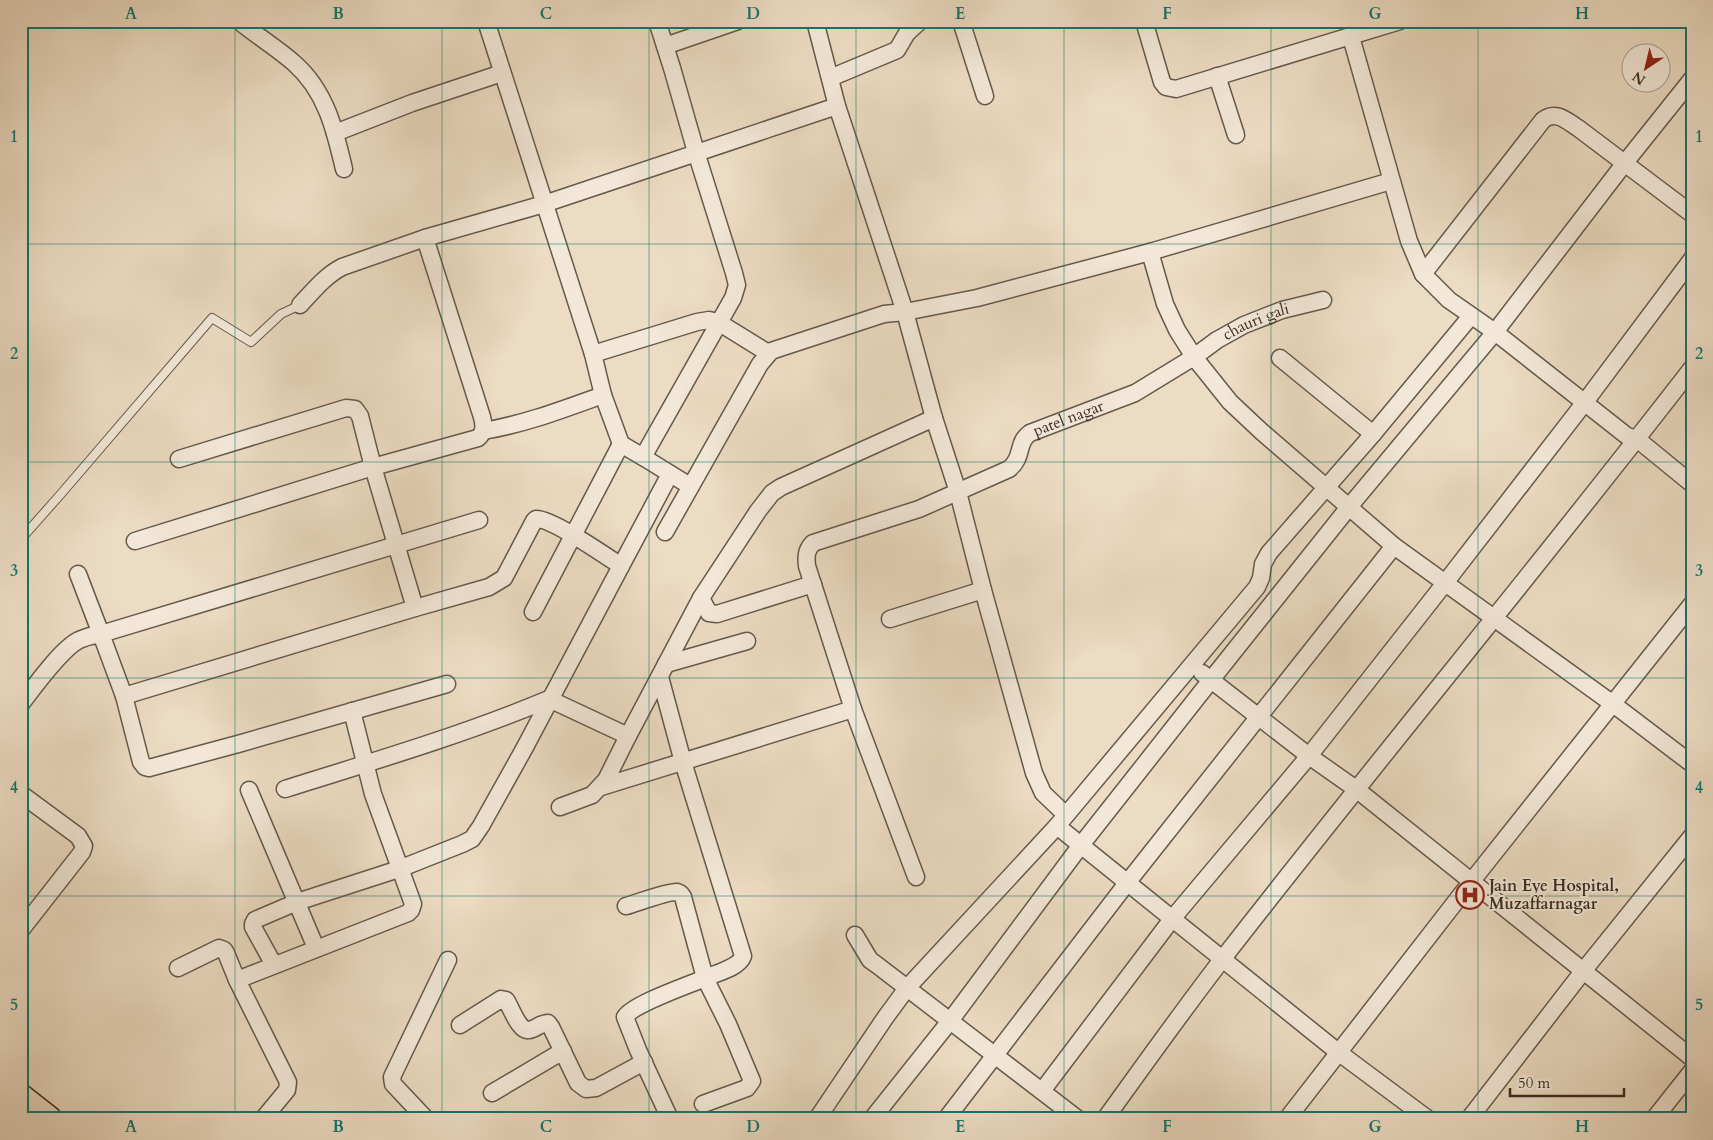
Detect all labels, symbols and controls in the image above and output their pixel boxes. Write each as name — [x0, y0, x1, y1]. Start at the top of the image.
text: A — [125, 3, 137, 25]
text: B — [332, 3, 344, 25]
text: C — [540, 3, 552, 25]
text: D — [746, 3, 760, 25]
text: E — [955, 3, 965, 25]
text: F — [1162, 3, 1172, 25]
text: G — [1368, 3, 1382, 25]
text: H — [1575, 3, 1589, 25]
north arrow — [1620, 42, 1670, 92]
text: N — [1628, 67, 1649, 90]
text: 1 — [10, 126, 18, 148]
text: 1 — [1695, 126, 1703, 148]
street label: chauri gali — [1218, 298, 1292, 346]
text: 2 — [10, 343, 18, 365]
text: 2 — [1695, 343, 1703, 365]
street label: patel nagar — [1030, 395, 1107, 442]
text: 3 — [10, 560, 18, 582]
text: 3 — [1695, 560, 1703, 582]
text: 4 — [10, 777, 18, 799]
text: 4 — [1695, 777, 1703, 799]
place label: Jain Eye Hospital, Muzaffarnagar — [1487, 875, 1619, 915]
hospital icon: Jain Eye Hospital, Muzaffarnagar — [1455, 880, 1485, 910]
text: 5 — [10, 994, 18, 1016]
text: 5 — [1695, 994, 1703, 1016]
scale bar — [1510, 1065, 1624, 1097]
text: 50 m — [1518, 1073, 1550, 1093]
text: A — [125, 1116, 137, 1138]
text: B — [332, 1116, 344, 1138]
text: C — [540, 1116, 552, 1138]
text: D — [746, 1116, 760, 1138]
text: E — [955, 1116, 965, 1138]
text: F — [1162, 1116, 1172, 1138]
text: G — [1368, 1116, 1382, 1138]
text: H — [1575, 1116, 1589, 1138]

